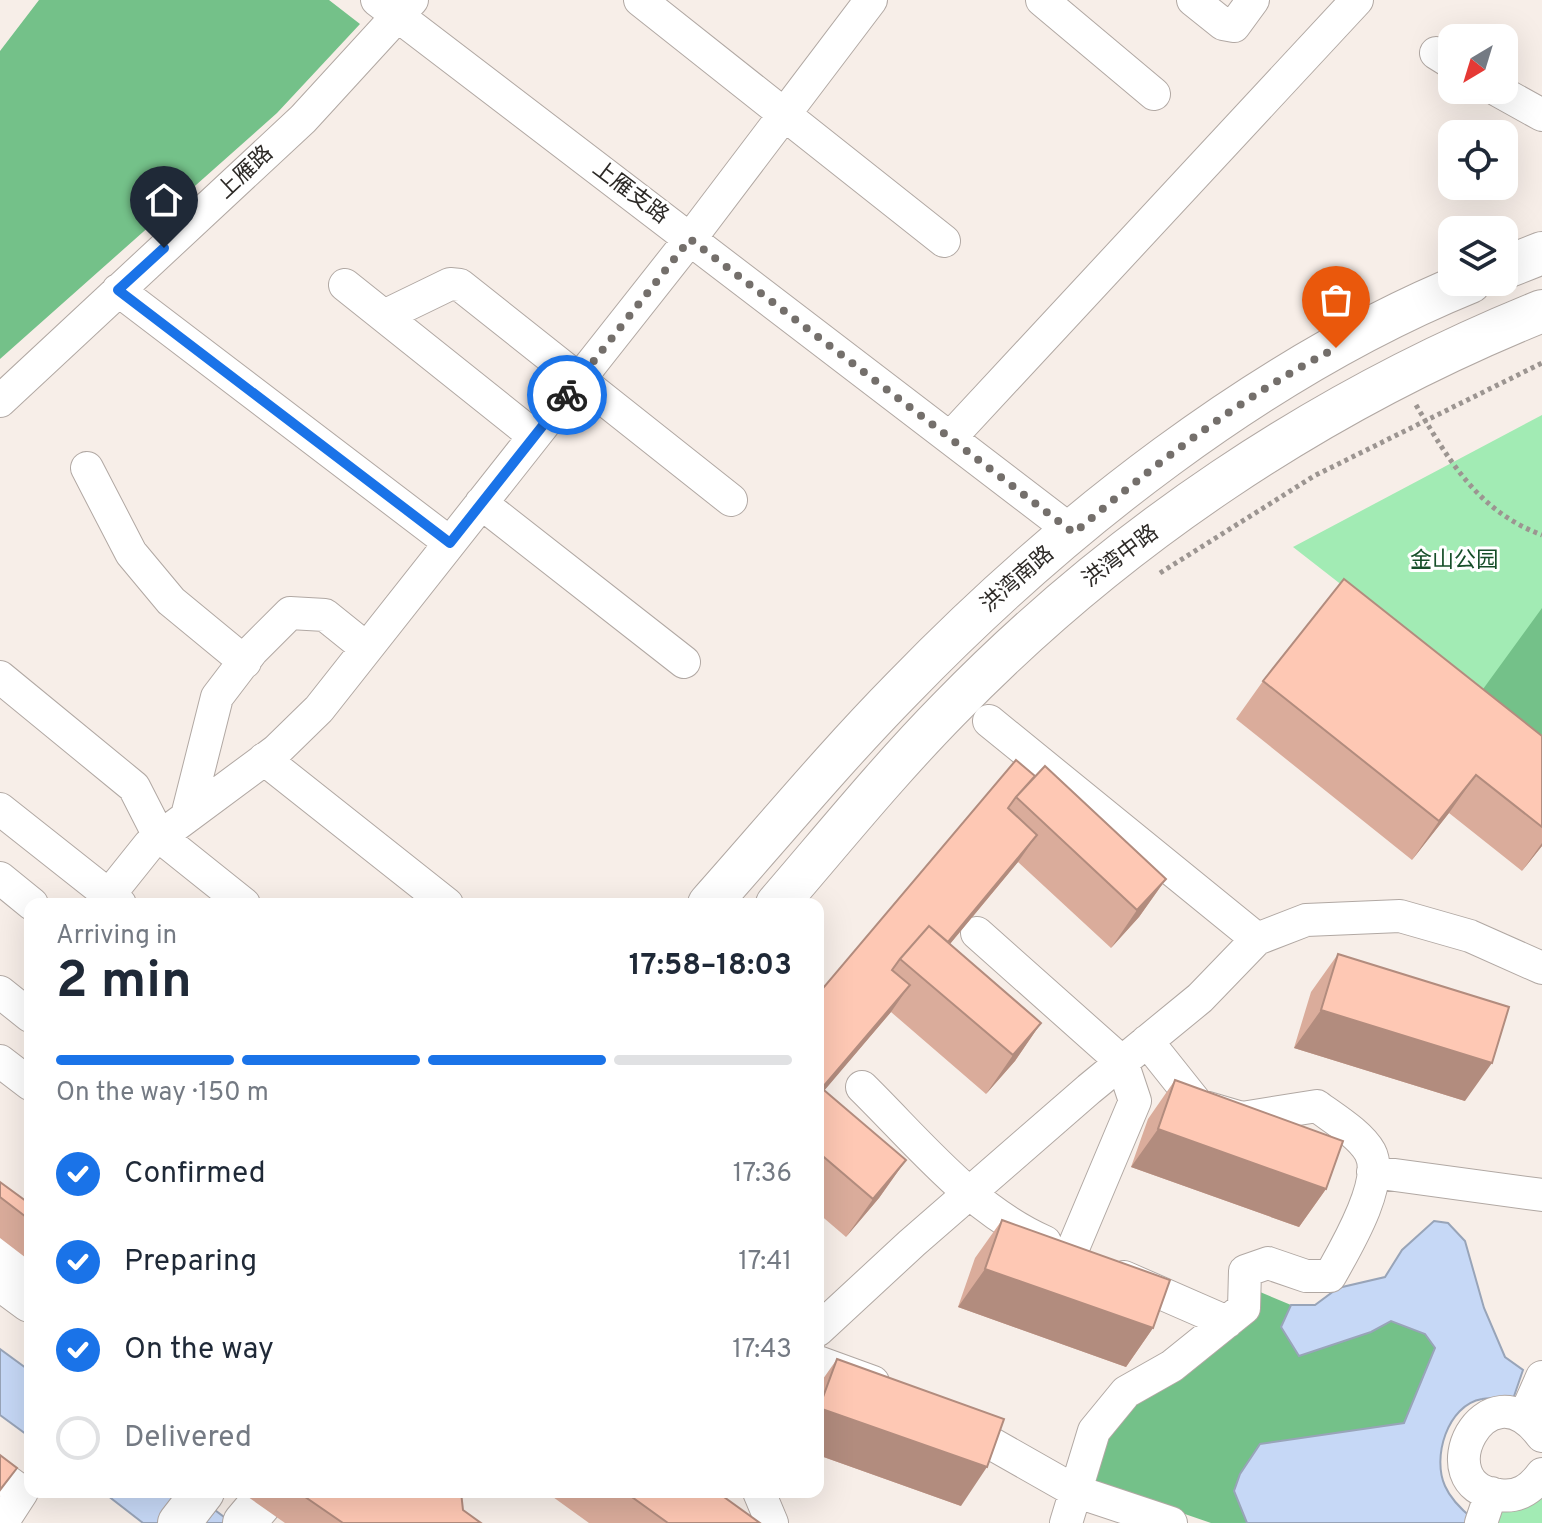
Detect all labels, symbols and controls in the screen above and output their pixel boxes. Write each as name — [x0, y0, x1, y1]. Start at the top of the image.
north arrow — [1438, 24, 1518, 104]
map controls — [1438, 24, 1518, 296]
button: locate — [1438, 120, 1518, 200]
street label: 上雁路 — [213, 141, 279, 205]
street label: 上雁支路 — [587, 156, 673, 230]
pin — [130, 166, 198, 248]
icon: home — [142, 178, 186, 222]
button: layers — [1438, 216, 1518, 296]
pin — [1302, 266, 1370, 348]
icon: bag — [1314, 278, 1358, 322]
courier — [527, 355, 607, 435]
icon: bike — [545, 373, 589, 417]
street label: 洪湾中路 — [1078, 520, 1164, 594]
street label: 洪湾南路 — [976, 541, 1060, 619]
park label: 金山公园 — [1410, 548, 1498, 575]
text: Arriving in — [56, 920, 177, 953]
text: 17:58–18:03 — [629, 948, 792, 985]
text: 2 min — [56, 950, 192, 1016]
text: On the way · 150 m — [56, 1077, 269, 1110]
icon: check — [56, 1152, 100, 1196]
text: Confirmed — [124, 1156, 266, 1193]
text: 17:36 — [733, 1158, 792, 1191]
icon: check — [56, 1240, 100, 1284]
text: Preparing — [124, 1244, 257, 1281]
text: 17:41 — [738, 1246, 792, 1279]
icon: check — [56, 1328, 100, 1372]
text: On the way — [124, 1332, 274, 1369]
text: 17:43 — [732, 1334, 792, 1367]
text: Delivered — [124, 1420, 252, 1457]

